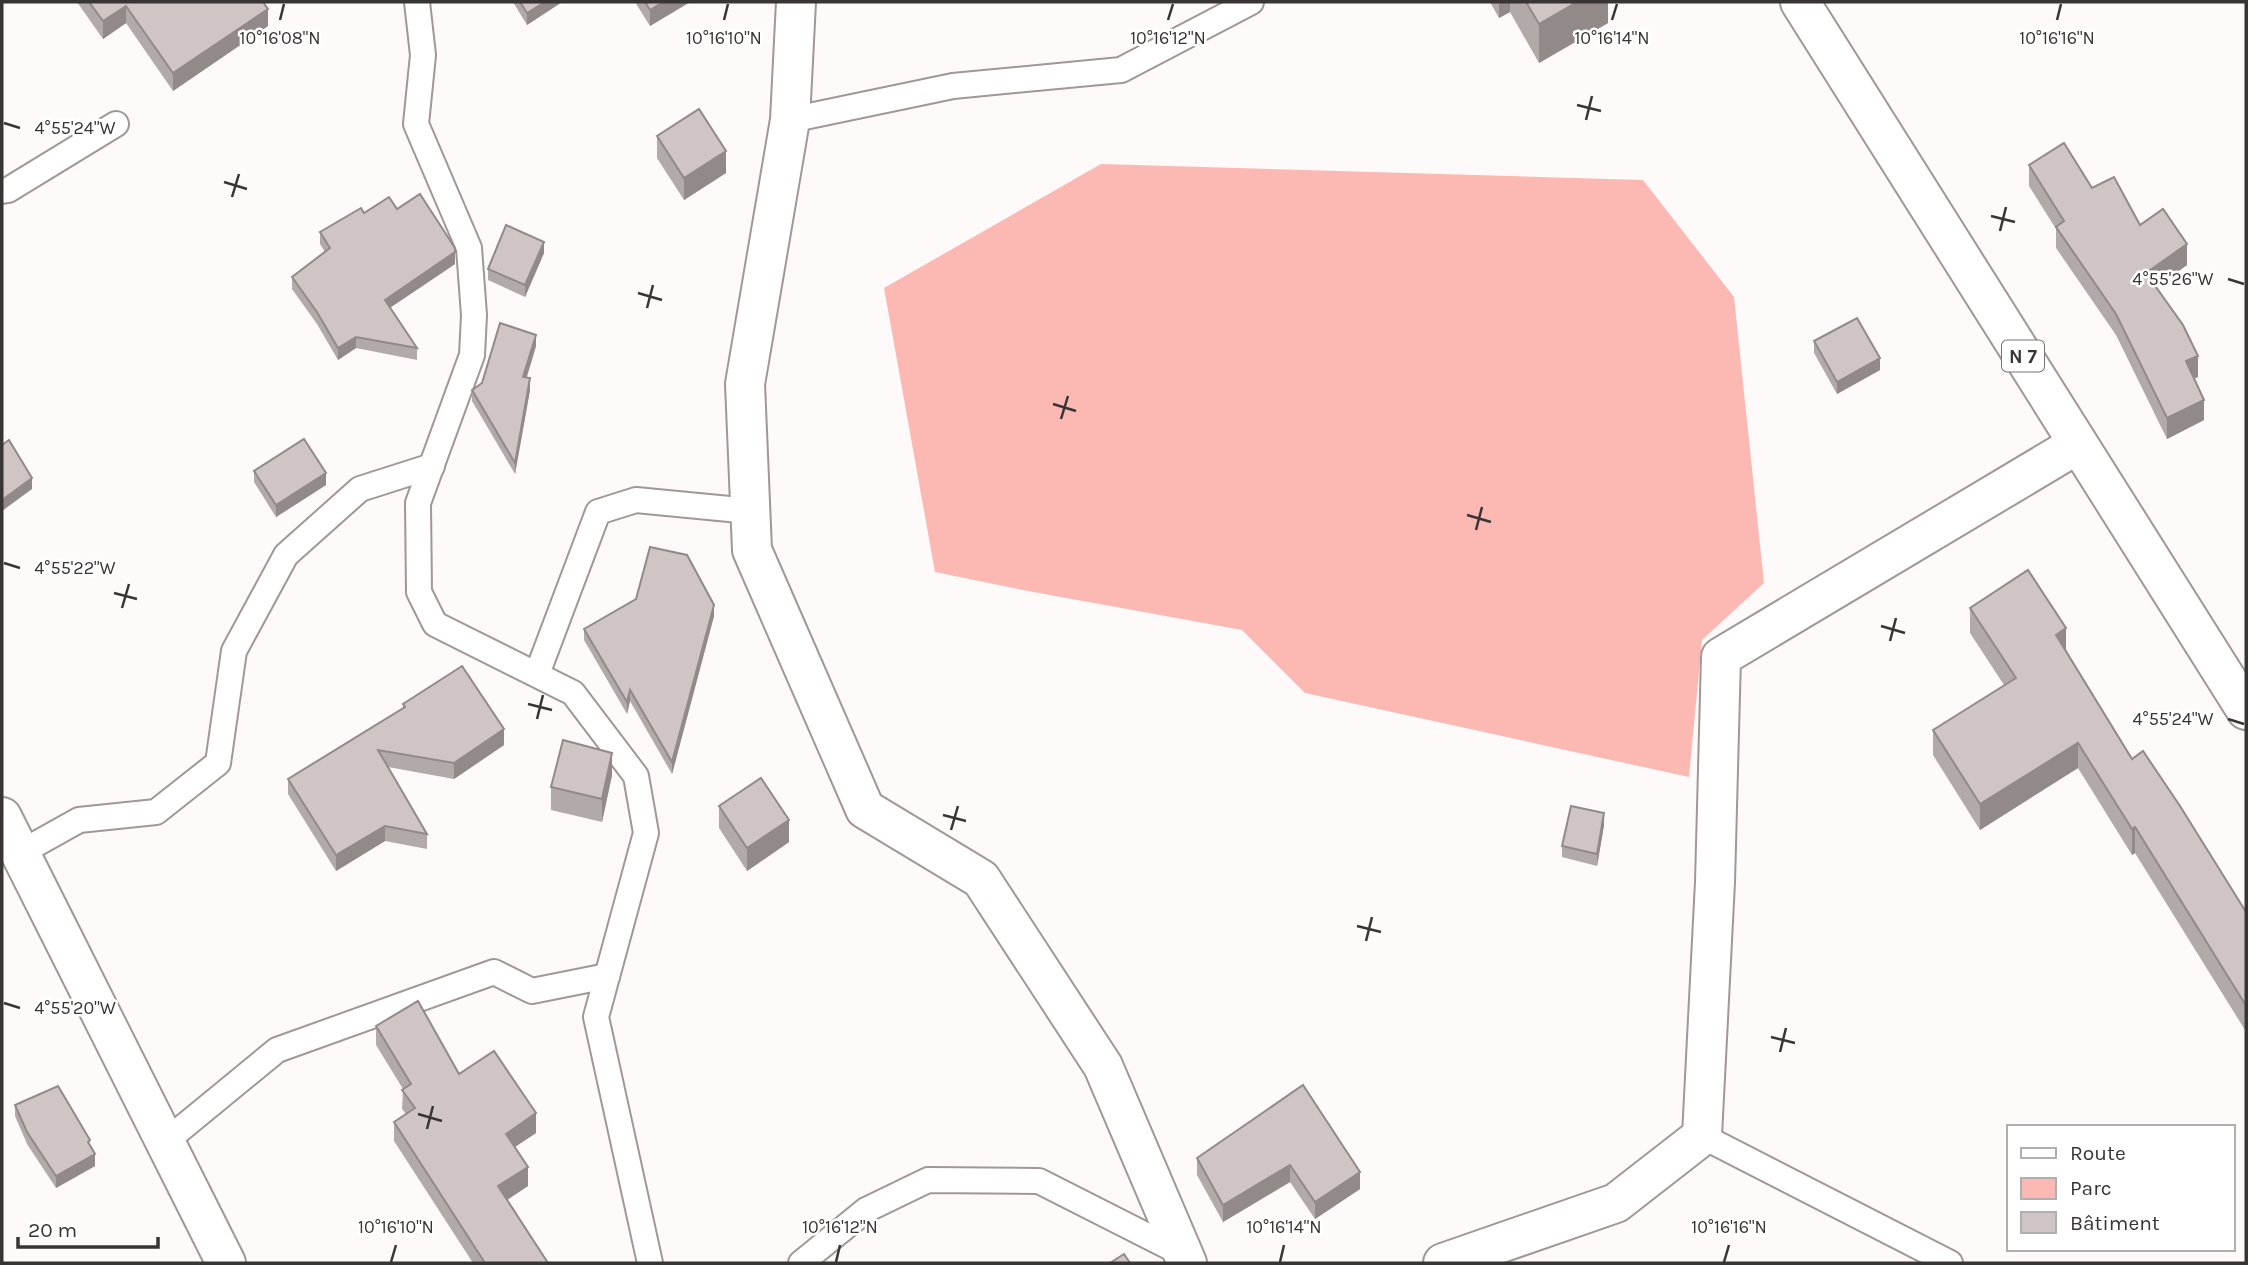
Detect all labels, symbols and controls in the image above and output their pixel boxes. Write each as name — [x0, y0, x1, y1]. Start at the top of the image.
text: 10°16'08"N — [240, 27, 321, 49]
text: 10°16'10"N — [686, 27, 762, 49]
text: 10°16'12"N — [1130, 27, 1206, 49]
text: 10°16'14"N — [1574, 27, 1650, 49]
text: 10°16'16"N — [2019, 27, 2095, 49]
text: 4°55'24"W — [34, 117, 116, 139]
text: 4°55'26"W — [2132, 268, 2214, 290]
road number: N 7 — [2002, 340, 2044, 372]
text: 4°55'22"W — [34, 557, 116, 579]
text: 4°55'24"W — [2132, 708, 2214, 730]
text: 4°55'20"W — [34, 997, 116, 1019]
legend — [2007, 1125, 2234, 1251]
text: Route — [2070, 1141, 2126, 1165]
text: Parc — [2070, 1176, 2112, 1200]
scale bar — [18, 1206, 158, 1250]
text: Bâtiment — [2070, 1211, 2160, 1235]
text: 10°16'10"N — [358, 1216, 434, 1238]
text: 10°16'12"N — [802, 1216, 878, 1238]
text: 10°16'14"N — [1246, 1216, 1322, 1238]
text: 10°16'16"N — [1691, 1216, 1767, 1238]
text: 20 m — [28, 1218, 77, 1242]

